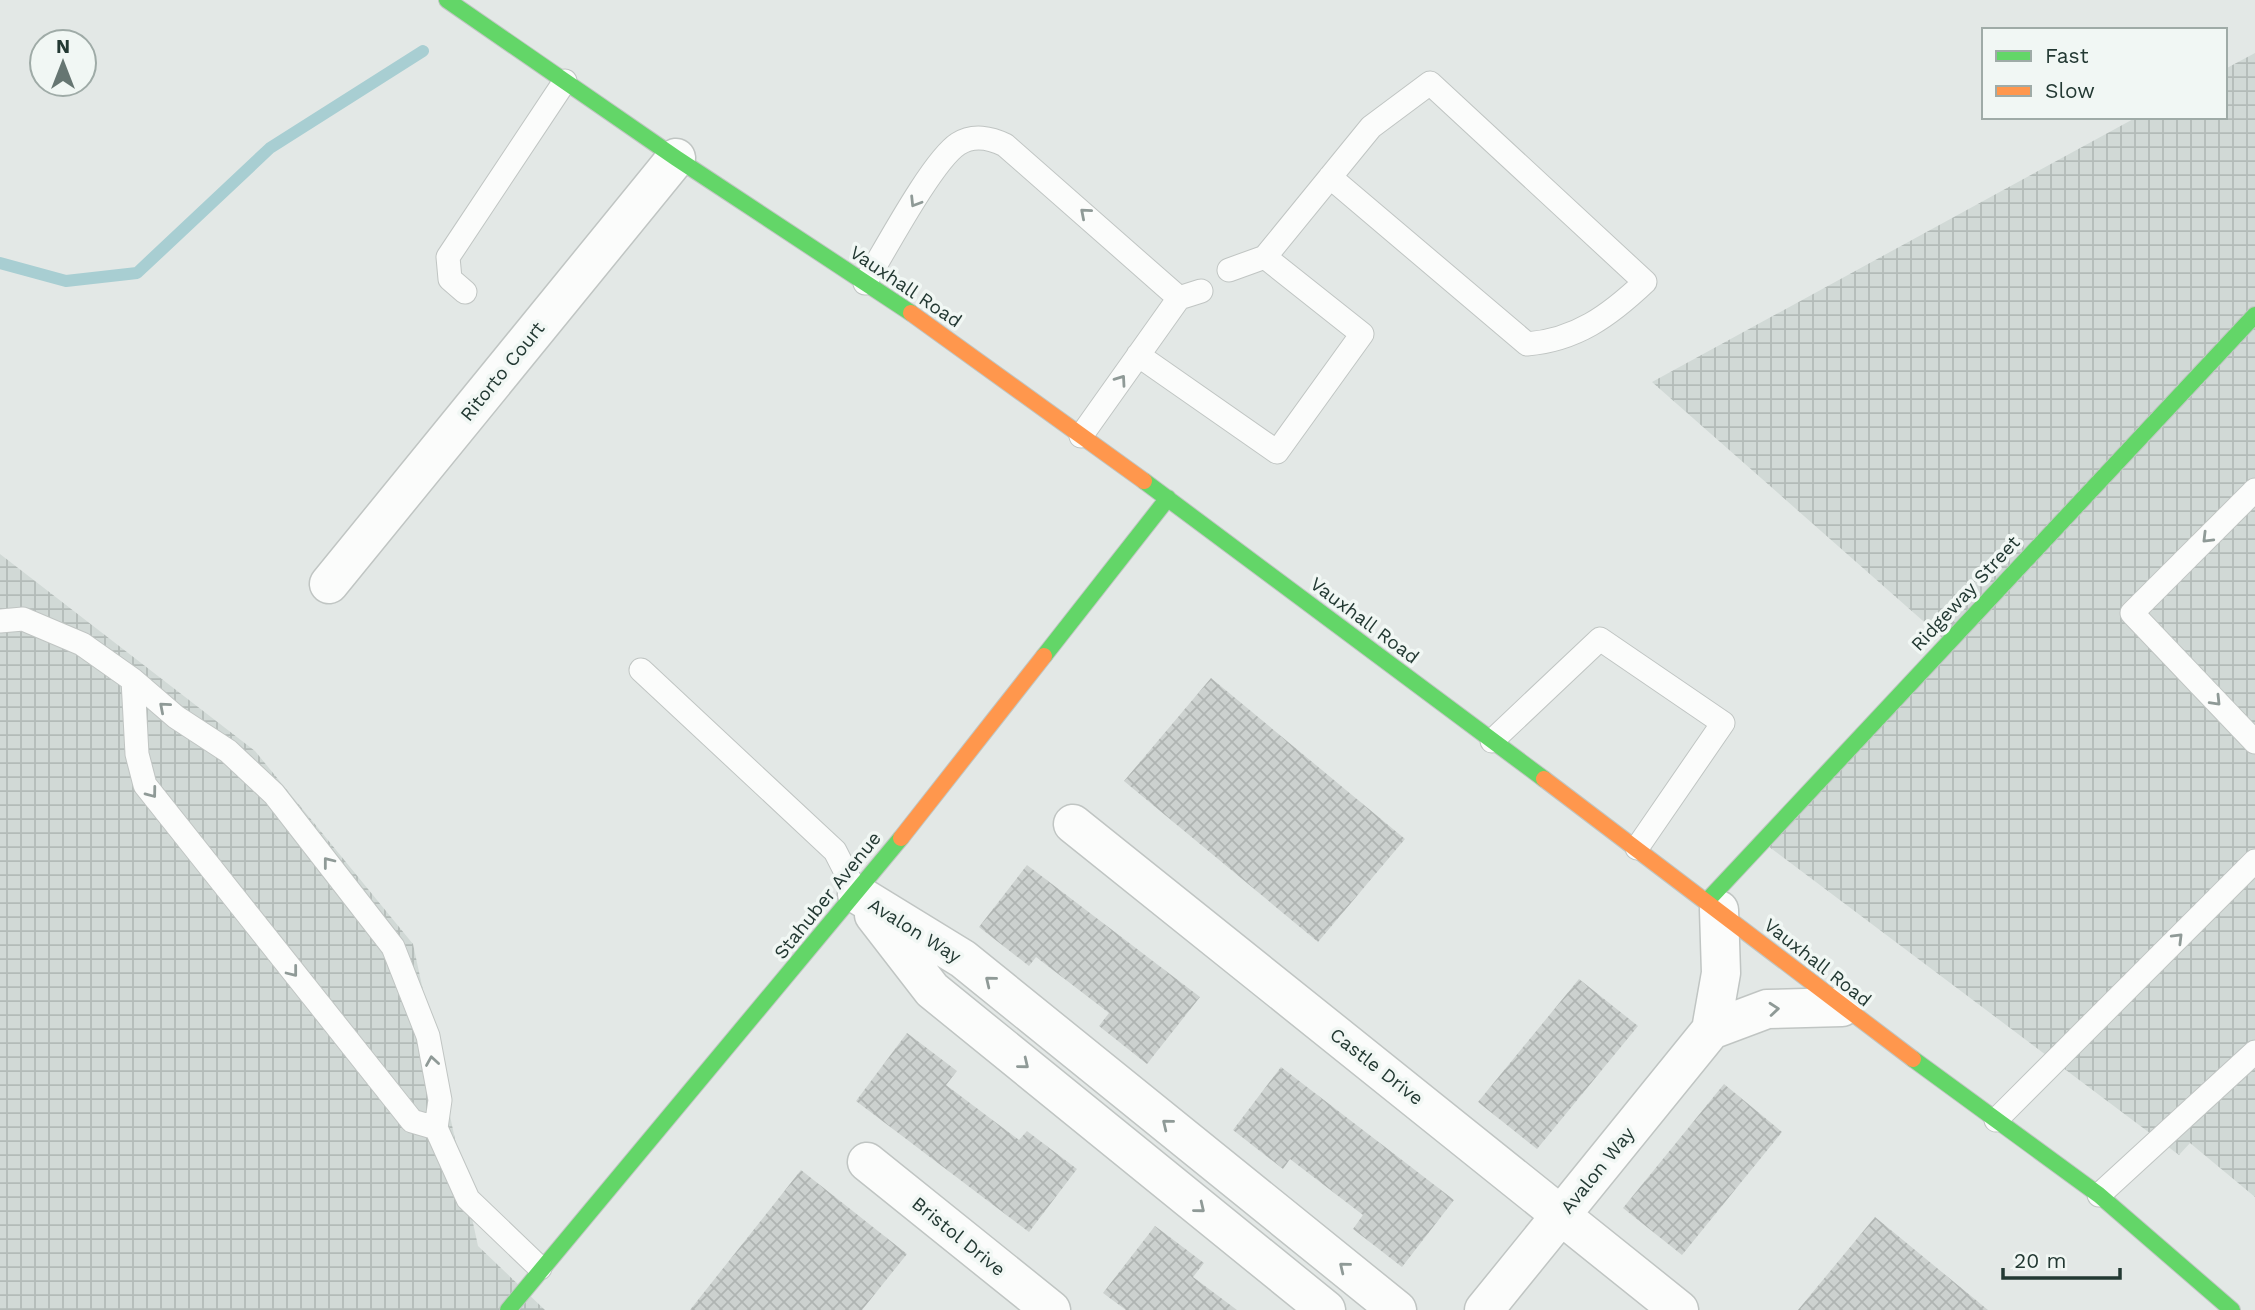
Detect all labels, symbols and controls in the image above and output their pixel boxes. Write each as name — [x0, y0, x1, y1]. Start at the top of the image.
north arrow — [28, 28, 98, 98]
legend — [1982, 28, 2227, 119]
text: N — [56, 35, 70, 58]
text: Fast — [2045, 43, 2089, 68]
text: Slow — [2045, 78, 2095, 103]
one-way arrow — [910, 195, 923, 208]
one-way arrow — [1080, 209, 1093, 222]
street label: Vauxhall Road — [845, 240, 966, 332]
street label: Ritorto Court — [455, 317, 550, 426]
one-way arrow — [1113, 375, 1125, 388]
one-way arrow — [2202, 530, 2215, 543]
street label: Ridgeway Street — [1906, 531, 2025, 656]
street label: Vauxhall Road — [1306, 572, 1424, 669]
one-way arrow — [2207, 693, 2220, 706]
one-way arrow — [160, 703, 173, 715]
one-way arrow — [144, 785, 157, 798]
street label: Stahuber Avenue — [769, 827, 886, 964]
one-way arrow — [323, 858, 336, 870]
street label: Avalon Way — [864, 893, 965, 968]
street label: Vauxhall Road — [1759, 913, 1876, 1012]
one-way arrow — [2170, 934, 2183, 947]
one-way arrow — [285, 964, 298, 976]
one-way arrow — [986, 977, 999, 989]
one-way arrow — [1769, 1002, 1780, 1017]
street label: Castle Drive — [1325, 1023, 1428, 1110]
one-way arrow — [425, 1055, 440, 1067]
one-way arrow — [1015, 1056, 1028, 1068]
one-way arrow — [1163, 1120, 1176, 1132]
street label: Avalon Way — [1555, 1122, 1639, 1218]
street label: Bristol Drive — [907, 1192, 1010, 1281]
one-way arrow — [1193, 1199, 1205, 1212]
scale bar — [2003, 1236, 2120, 1280]
text: 20 m — [2014, 1248, 2066, 1273]
one-way arrow — [1340, 1263, 1353, 1275]

